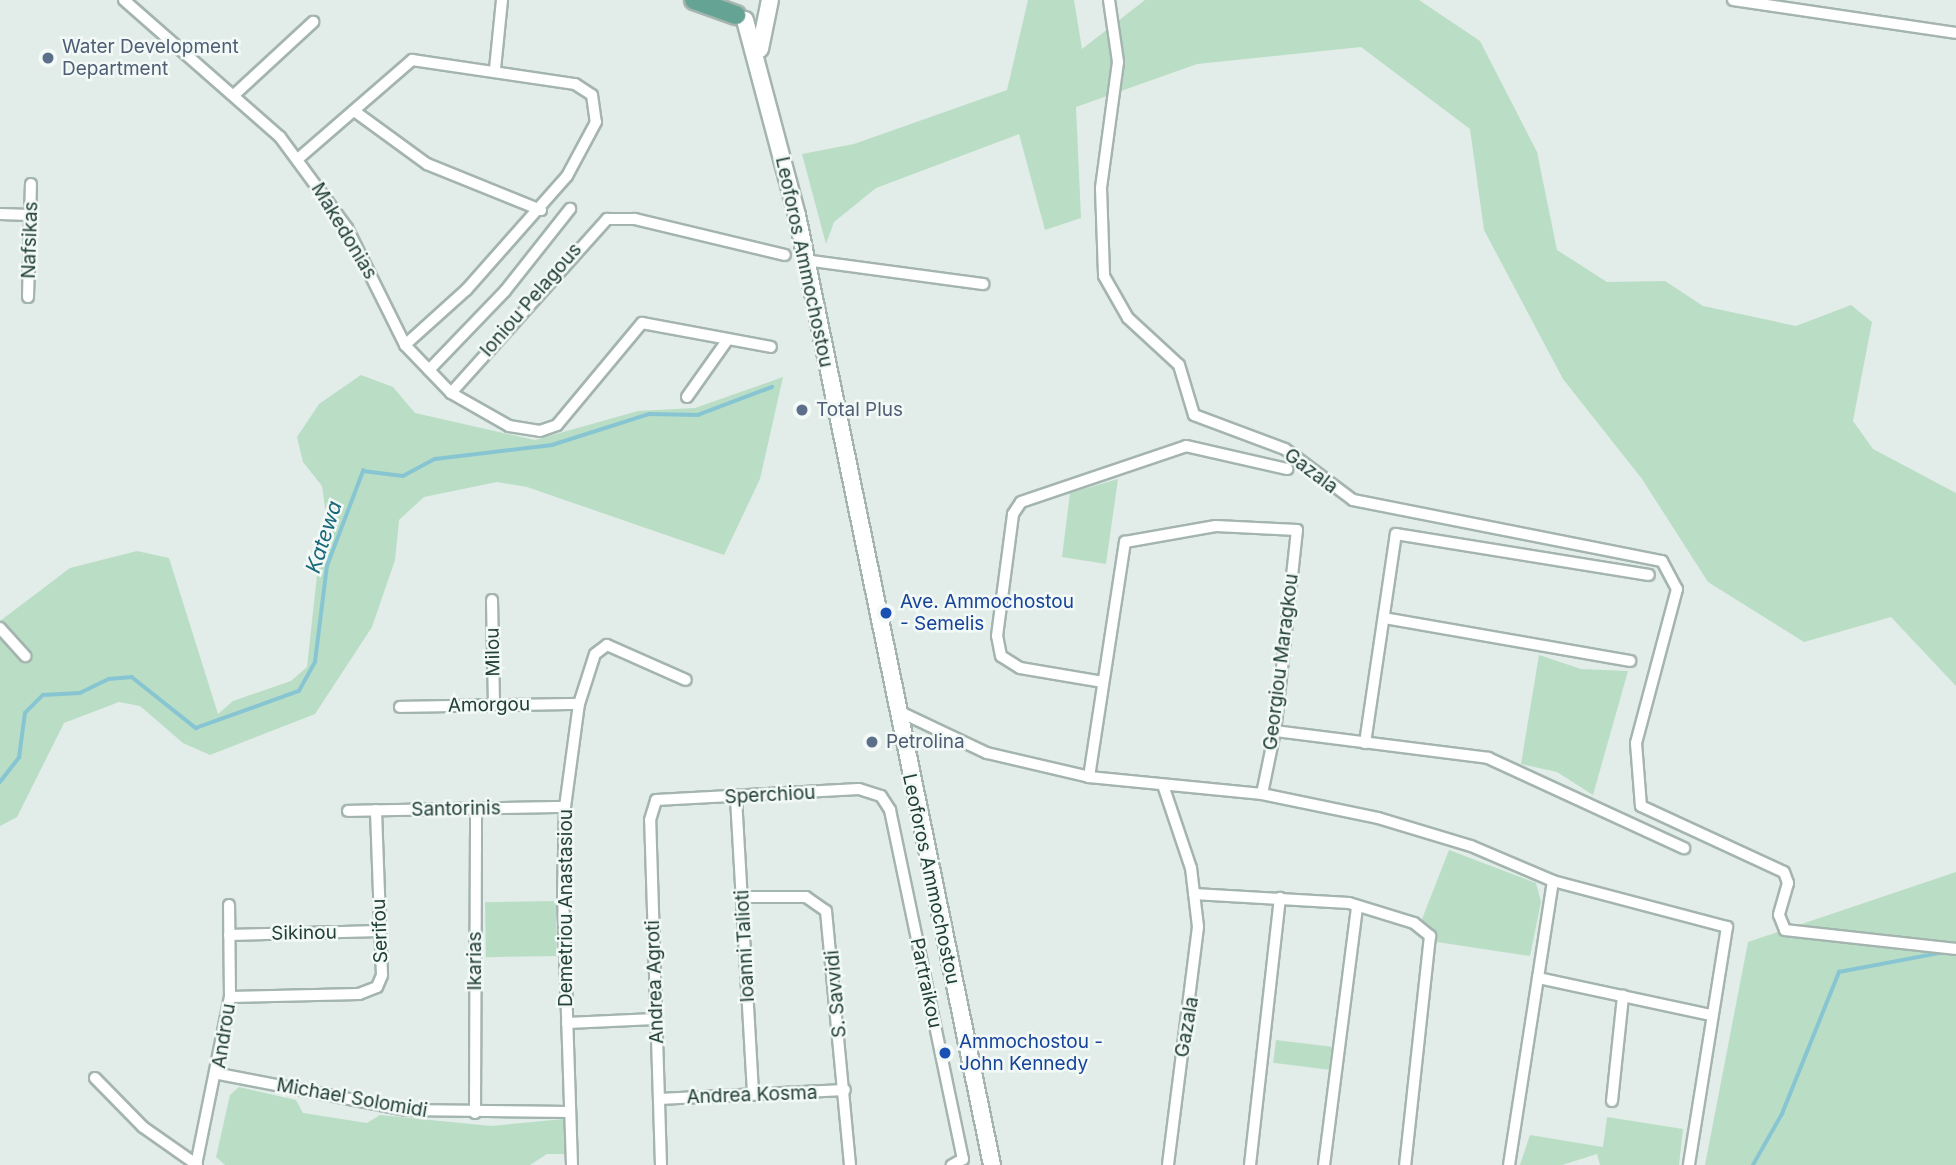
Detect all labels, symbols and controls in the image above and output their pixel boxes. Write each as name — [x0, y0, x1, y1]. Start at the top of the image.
place label: Water Development Department — [62, 36, 239, 80]
marker: Water Development Department — [40, 50, 56, 66]
street label: Leoforos Ammochostou — [771, 155, 837, 369]
street label: Makedonias — [306, 179, 382, 283]
street label: Nafsikas — [17, 201, 43, 279]
street label: Ioniou Pelagous — [475, 239, 587, 361]
place label: Total Plus — [816, 399, 903, 421]
marker: Total Plus — [794, 402, 810, 418]
street label: Gazala — [1280, 443, 1342, 499]
water label: Katewa — [301, 498, 347, 576]
street label: Georgiou Maragkou — [1259, 572, 1303, 752]
place label: Ave. Ammochostou - Semelis — [900, 591, 1074, 635]
marker: Ave. Ammochostou - Semelis — [878, 605, 894, 621]
street label: Milou — [481, 627, 505, 677]
street label: Amorgou — [448, 693, 530, 717]
place label: Petrolina — [886, 731, 965, 753]
marker: Petrolina — [864, 734, 880, 750]
street label: Leoforos Ammochostou — [898, 772, 964, 986]
street label: Sperchiou — [724, 781, 816, 809]
street label: Santorinis — [411, 797, 501, 821]
street label: Demetriou Anastasiou — [555, 809, 577, 1007]
street label: Ioanni Talioti — [731, 889, 759, 1003]
street label: Serifou — [367, 898, 393, 964]
street label: Andrea Agroti — [641, 920, 669, 1044]
street label: Sikinou — [271, 921, 337, 945]
street label: Ikarias — [464, 932, 486, 990]
street label: Partraikou — [905, 936, 947, 1030]
street label: S. Savvidi — [821, 949, 851, 1039]
street label: Gazala — [1170, 995, 1204, 1059]
street label: Androu — [208, 1002, 240, 1070]
place label: Ammochostou - John Kennedy — [959, 1031, 1103, 1075]
marker: Ammochostou - John Kennedy — [937, 1045, 953, 1061]
street label: Michael Solomidi — [275, 1074, 429, 1122]
street label: Andrea Kosma — [686, 1081, 818, 1109]

